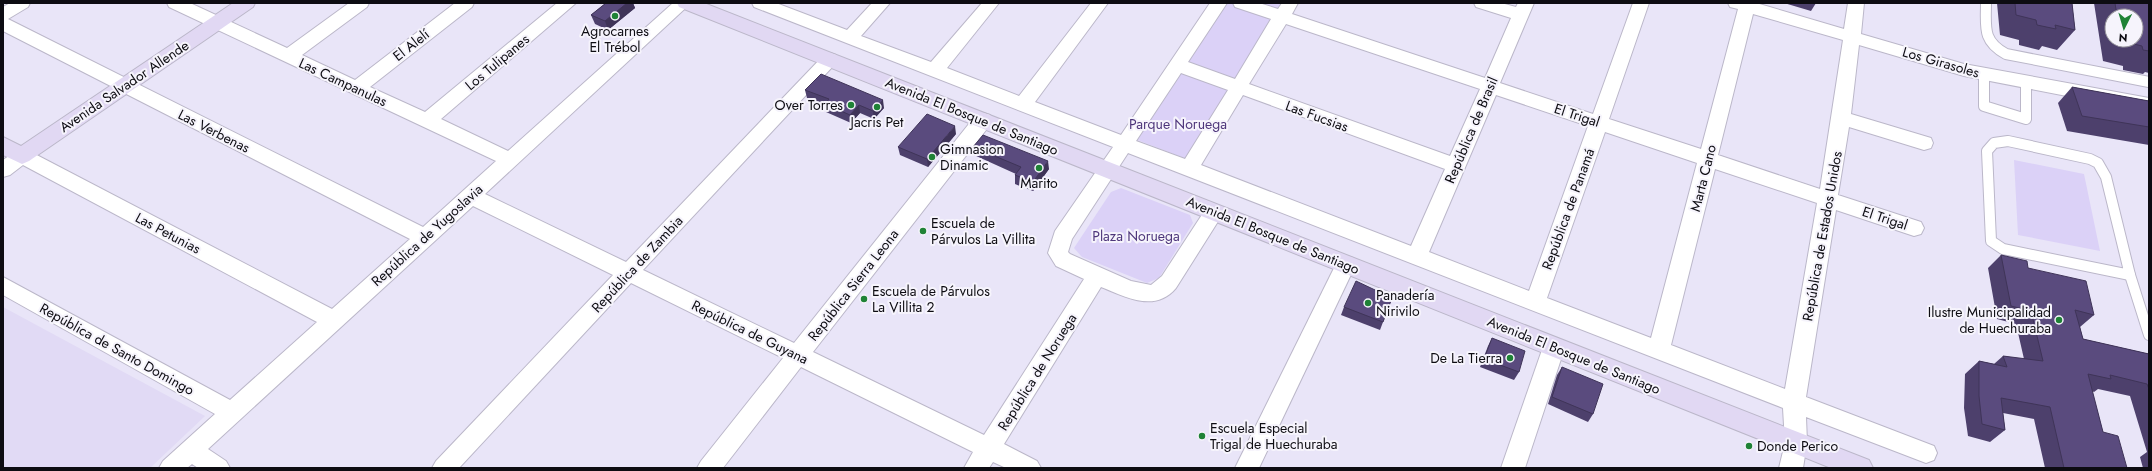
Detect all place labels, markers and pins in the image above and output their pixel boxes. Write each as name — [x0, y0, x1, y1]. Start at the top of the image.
marker: Agrocarnes El Trébol — [610, 11, 620, 21]
place label: Agrocarnes El Trébol — [581, 21, 649, 57]
place label: Over Torres — [775, 95, 843, 115]
marker: Over Torres — [846, 100, 856, 110]
marker: Jacris Pet — [872, 102, 882, 112]
place label: Jacris Pet — [849, 112, 904, 132]
place label: Gimnasion Dinamic — [940, 139, 1004, 175]
marker: Gimnasion Dinamic — [927, 152, 937, 162]
marker: Marito — [1034, 163, 1044, 173]
place label: Marito — [1020, 173, 1058, 193]
place label: Escuela de Párvulos La Villita — [931, 213, 1035, 249]
marker: Escuela de Párvulos La Villita — [918, 226, 928, 236]
place label: Escuela de Párvulos La Villita 2 — [872, 281, 990, 317]
place label: Panadería Nirivilo — [1376, 285, 1434, 321]
marker: Escuela de Párvulos La Villita 2 — [859, 294, 869, 304]
marker: Panadería Nirivilo — [1363, 298, 1373, 308]
place label: Ilustre Municipalidad de Huechuraba — [1928, 302, 2051, 338]
marker: Ilustre Municipalidad de Huechuraba — [2054, 315, 2064, 325]
place label: De La Tierra — [1430, 348, 1502, 368]
marker: De La Tierra — [1505, 353, 1515, 363]
place label: Escuela Especial Trigal de Huechuraba — [1210, 418, 1338, 454]
marker: Escuela Especial Trigal de Huechuraba — [1197, 431, 1207, 441]
place label: Donde Perico — [1757, 436, 1838, 456]
marker: Donde Perico — [1744, 441, 1754, 451]

